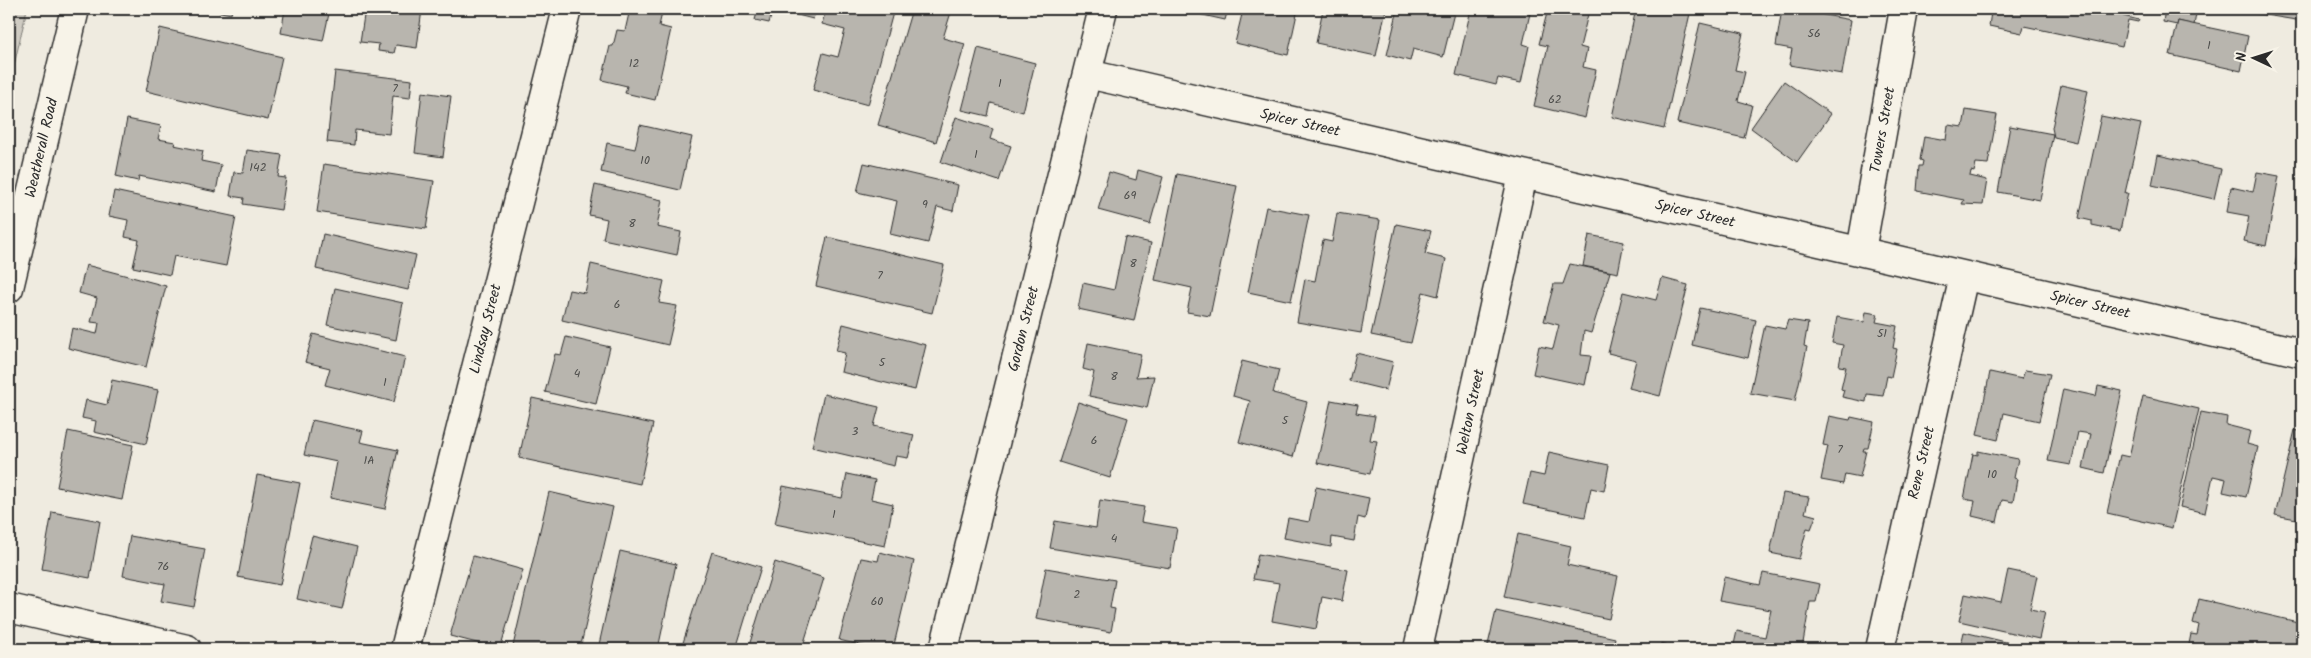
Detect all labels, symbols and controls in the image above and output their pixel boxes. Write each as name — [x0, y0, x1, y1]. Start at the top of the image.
house number: 56 — [1807, 24, 1821, 43]
north arrow — [2228, 32, 2278, 82]
house number: 1 — [2207, 36, 2211, 55]
text: N — [2231, 52, 2253, 62]
house number: 12 — [629, 54, 639, 73]
house number: 1 — [998, 74, 1002, 93]
house number: 7 — [392, 79, 398, 98]
street label: Towers Street — [1864, 85, 1902, 175]
house number: 62 — [1548, 90, 1562, 109]
street label: Weatherall Road — [19, 95, 65, 200]
street label: Spicer Street — [1258, 102, 1342, 144]
house number: 1 — [974, 145, 978, 164]
house number: 10 — [640, 151, 650, 170]
house number: 142 — [249, 158, 267, 177]
house number: 69 — [1124, 186, 1136, 205]
street label: Spicer Street — [1653, 193, 1737, 235]
house number: 9 — [922, 195, 928, 214]
house number: 8 — [628, 214, 636, 233]
house number: 8 — [1129, 254, 1137, 273]
house number: 7 — [877, 266, 883, 285]
street label: Lindsay Street — [463, 281, 509, 376]
street label: Gordon Street — [1002, 284, 1046, 374]
street label: Spicer Street — [2048, 284, 2132, 326]
house number: 6 — [614, 295, 620, 314]
house number: 51 — [1877, 324, 1887, 343]
house number: 5 — [879, 353, 887, 372]
house number: 4 — [574, 364, 581, 383]
house number: 8 — [1110, 367, 1118, 386]
street label: Welton Street — [1450, 367, 1492, 457]
house number: 1 — [383, 373, 387, 392]
house number: 5 — [1282, 411, 1290, 430]
house number: 3 — [852, 422, 859, 441]
street label: Rene Street — [1902, 424, 1942, 502]
house number: 6 — [1091, 431, 1097, 450]
house number: 7 — [1837, 440, 1843, 459]
house number: 1A — [363, 451, 375, 470]
house number: 10 — [1987, 465, 1997, 484]
house number: 1 — [832, 505, 836, 524]
house number: 4 — [1111, 529, 1118, 548]
house number: 76 — [157, 557, 169, 576]
house number: 2 — [1074, 585, 1081, 604]
house number: 60 — [871, 592, 883, 611]

